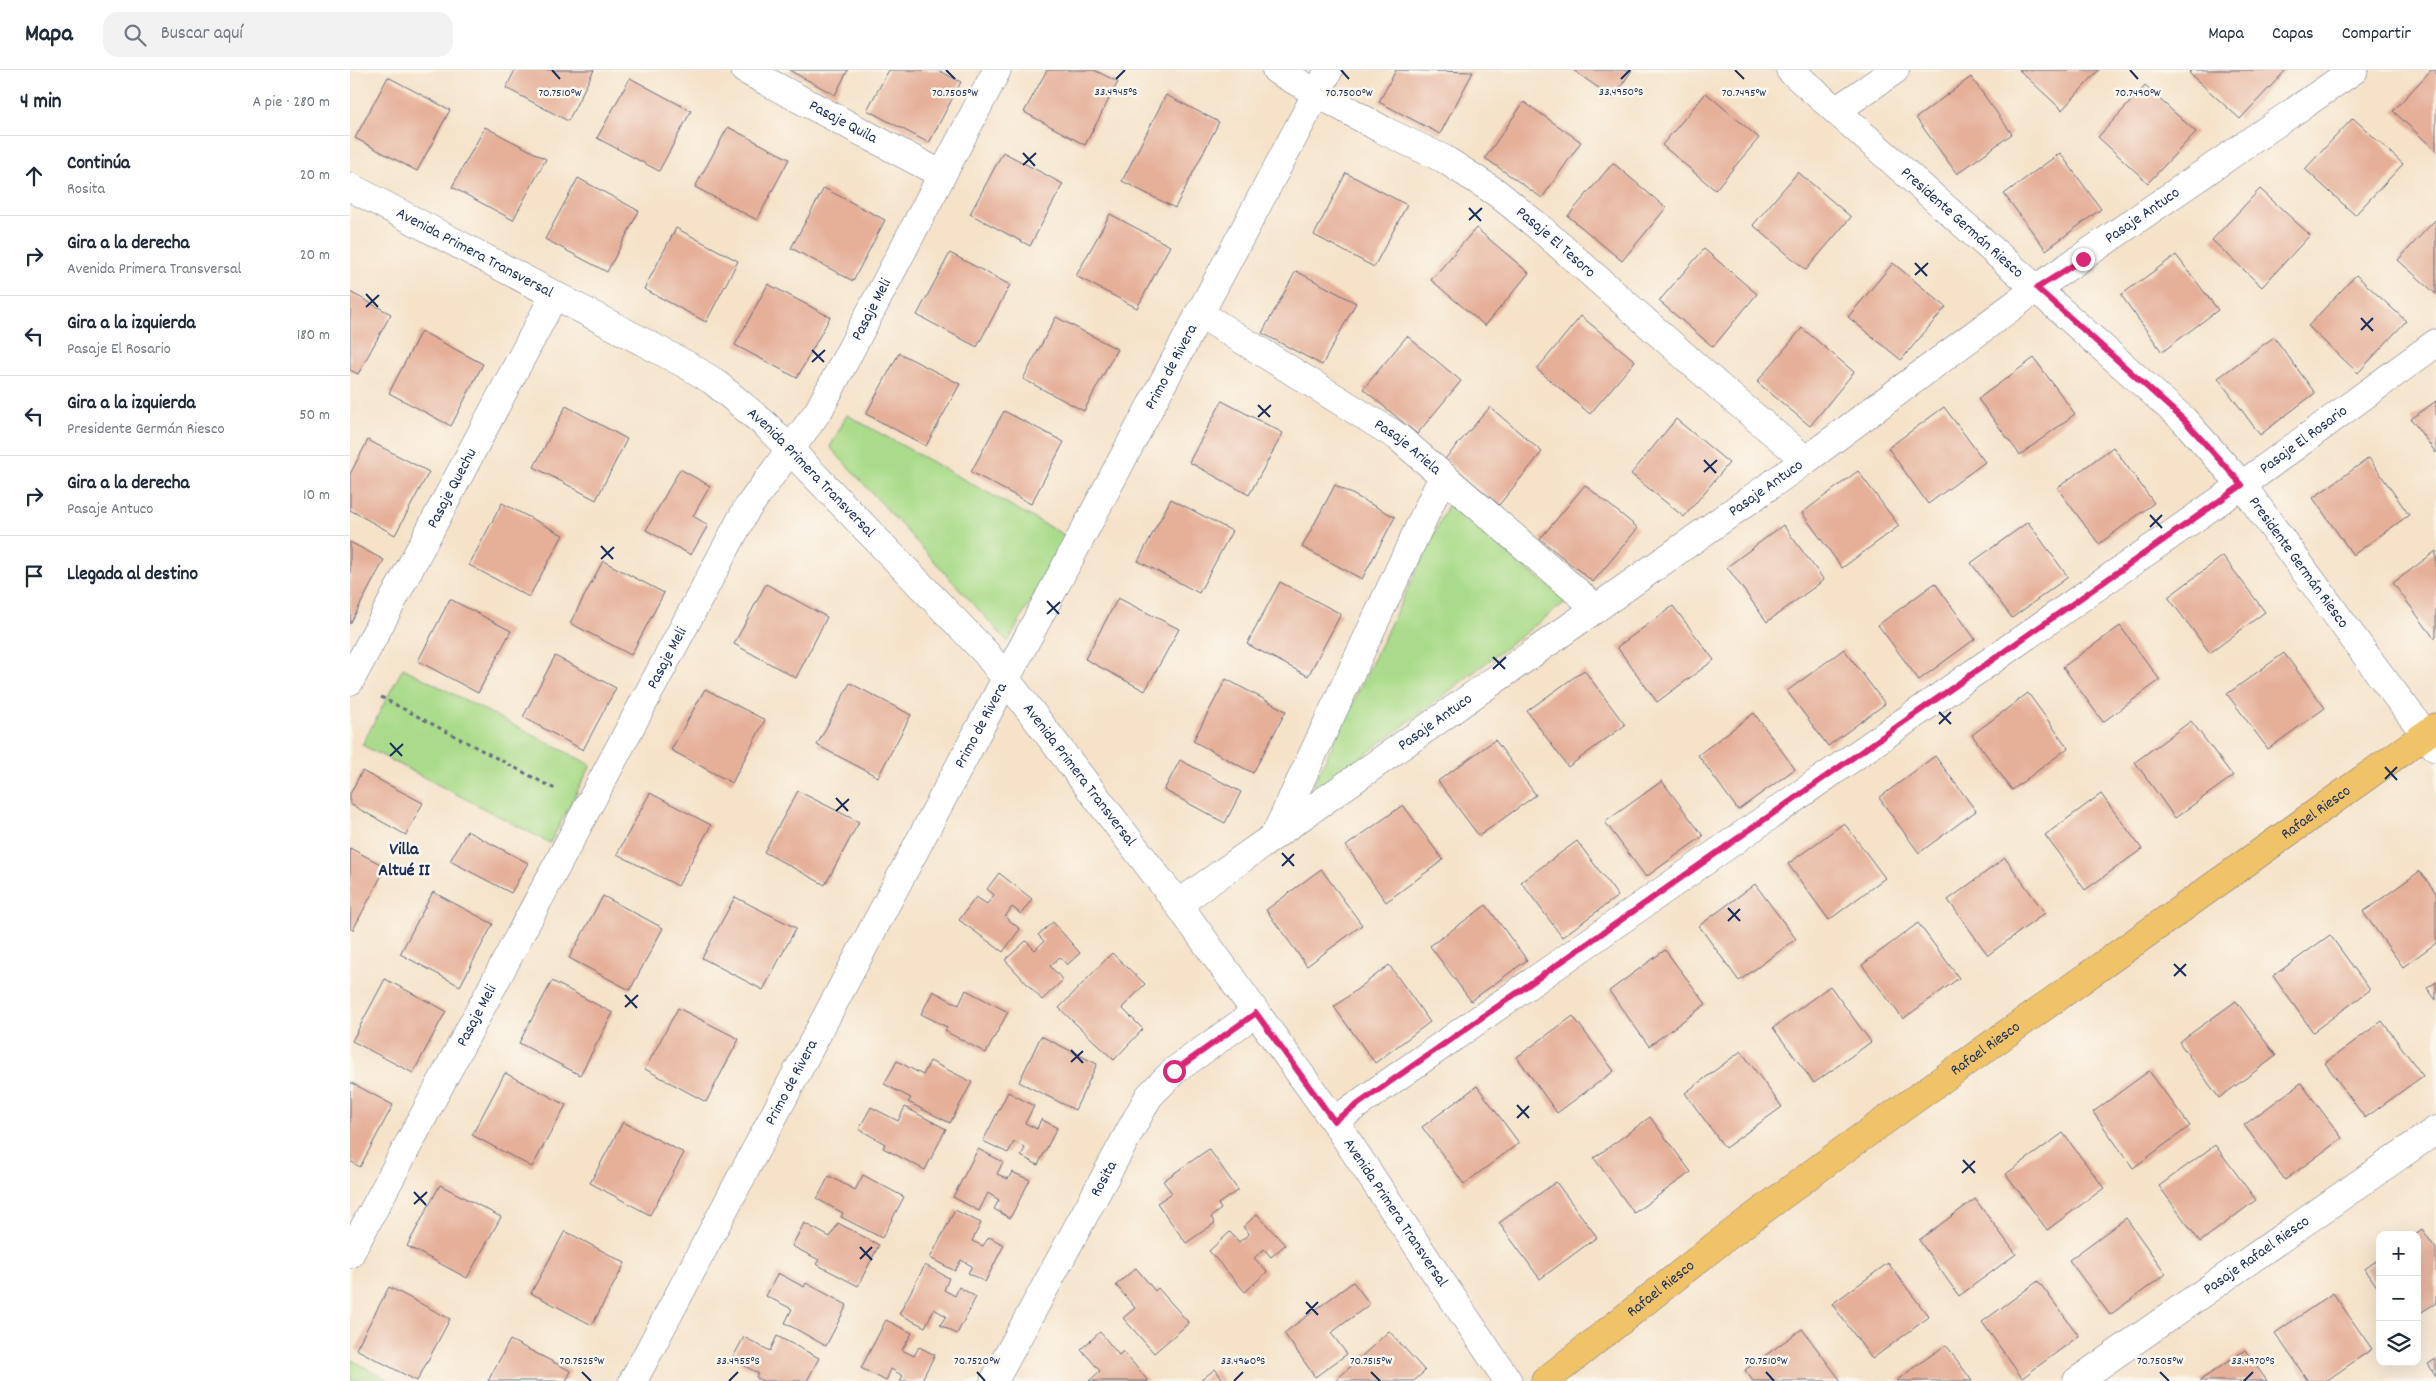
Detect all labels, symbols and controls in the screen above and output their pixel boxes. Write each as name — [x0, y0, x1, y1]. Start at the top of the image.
search box — [103, 12, 453, 57]
text: Mapa — [25, 18, 73, 52]
icon: search — [121, 21, 149, 49]
text: Buscar aquí — [161, 21, 243, 48]
text: Mapa — [2208, 22, 2244, 47]
text: Capas — [2272, 22, 2314, 47]
text: Compartir — [2342, 22, 2411, 47]
text: 33.4945°S — [1095, 84, 1137, 101]
text: 33.4950°S — [1599, 84, 1643, 101]
text: 70.7510°W — [538, 85, 582, 102]
text: 70.7505°W — [932, 85, 978, 102]
text: 70.7500°W — [1325, 85, 1373, 102]
text: 70.7495°W — [1722, 85, 1766, 102]
text: 70.7490°W — [2115, 85, 2161, 102]
text: 4 min — [20, 88, 62, 118]
text: A pie · 280 m — [252, 91, 330, 114]
street label: Pasaje Quila — [805, 94, 882, 150]
text: Continúa — [67, 151, 130, 178]
icon: ahead — [20, 162, 48, 190]
street label: Presidente Germán Riesco — [1895, 162, 2029, 284]
text: 20 m — [300, 164, 330, 187]
text: Rosita — [67, 178, 105, 201]
street label: Pasaje Antuco — [2100, 182, 2185, 250]
street label: Pasaje El Tesoro — [1511, 201, 1601, 284]
street label: Avenida Primera Transversal — [392, 202, 557, 304]
text: Gira a la derecha — [67, 231, 189, 258]
icon: right — [20, 242, 48, 270]
text: 20 m — [300, 244, 330, 267]
route end — [2072, 248, 2095, 271]
text: Avenida Primera Transversal — [67, 258, 241, 281]
street label: Pasaje Meli — [846, 274, 897, 345]
text: Gira a la izquierda — [67, 311, 195, 338]
street label: Primo de Rivera — [1139, 320, 1204, 414]
icon: left — [20, 322, 48, 350]
text: 180 m — [297, 324, 330, 347]
text: Pasaje El Rosario — [67, 338, 171, 361]
text: Gira a la izquierda — [67, 391, 195, 418]
street label: Pasaje El Rosario — [2255, 400, 2352, 480]
icon: left — [20, 402, 48, 430]
street label: Avenida Primera Transversal — [742, 402, 880, 543]
text: 50 m — [299, 404, 330, 427]
street label: Pasaje Ariela — [1369, 413, 1446, 481]
text: Presidente Germán Riesco — [67, 418, 225, 441]
street label: Pasaje Quechu — [421, 444, 483, 533]
street label: Pasaje Antuco — [1724, 454, 1808, 523]
text: Gira a la derecha — [67, 471, 189, 498]
icon: right — [20, 482, 48, 510]
text: 10 m — [303, 484, 330, 507]
street label: Presidente Germán Riesco — [2243, 492, 2354, 633]
text: Pasaje Antuco — [67, 498, 153, 521]
icon: arrive — [20, 562, 48, 590]
text: Llegada al destino — [67, 562, 198, 589]
street label: Pasaje Meli — [641, 623, 693, 693]
street label: Primo de Rivera — [949, 678, 1013, 773]
street label: Pasaje Antuco — [1393, 688, 1477, 757]
street label: Avenida Primera Transversal — [1017, 699, 1142, 852]
street label: Rafael Riesco — [2276, 780, 2356, 846]
district label: Villa Altué II — [378, 838, 430, 884]
street label: Pasaje Meli — [451, 981, 503, 1051]
street label: Rafael Riesco — [1946, 1016, 2025, 1082]
street label: Primo de Rivera — [759, 1035, 824, 1129]
route start — [1163, 1060, 1186, 1083]
street label: Avenida Primera Transversal — [1337, 1134, 1454, 1292]
street label: Rosita — [1085, 1156, 1123, 1201]
street label: Pasaje Rafael Riesco — [2199, 1210, 2314, 1301]
map controls — [2376, 1231, 2421, 1366]
button: + — [2376, 1231, 2421, 1276]
street label: Rafael Riesco — [1622, 1255, 1700, 1323]
button: − — [2376, 1276, 2421, 1321]
button: layers — [2376, 1321, 2421, 1366]
text: 70.7525°W — [560, 1353, 605, 1370]
text: 33.4955°S — [716, 1353, 760, 1370]
text: 70.7520°W — [954, 1353, 1000, 1370]
text: 33.4960°S — [1221, 1353, 1265, 1370]
text: 70.7515°W — [1350, 1353, 1392, 1370]
text: 70.7510°W — [1744, 1353, 1788, 1370]
text: 70.7505°W — [2137, 1353, 2183, 1370]
text: 33.4970°S — [2231, 1353, 2275, 1370]

